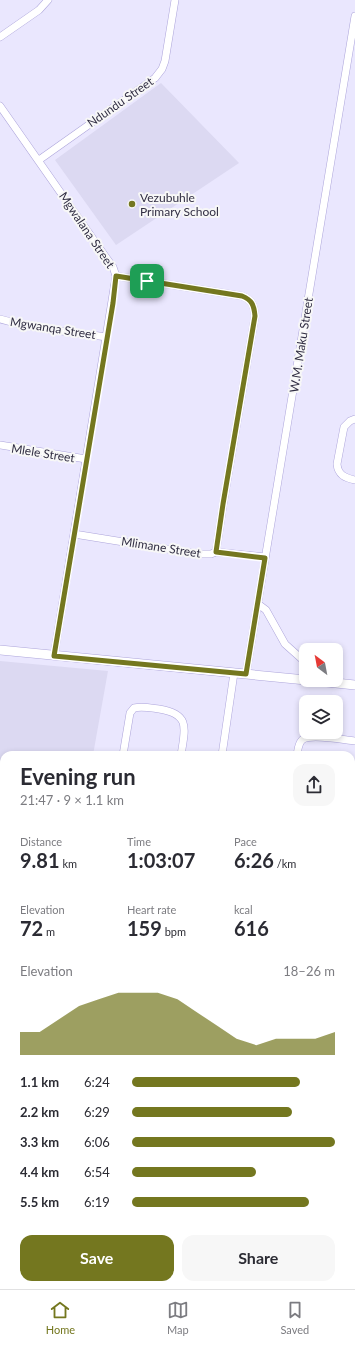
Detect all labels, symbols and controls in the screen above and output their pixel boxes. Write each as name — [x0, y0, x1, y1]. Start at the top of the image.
street label: Ndundu Street — [84, 73, 156, 130]
street label: Mgwalana Street — [56, 189, 118, 272]
place label: Vezubuhle Primary School — [140, 190, 219, 219]
marker: Vezubuhle Primary School — [127, 199, 137, 209]
pin — [130, 264, 164, 298]
icon: arrive — [136, 270, 158, 292]
street label: W.M. Maku Street — [286, 296, 316, 394]
street label: Mgwanqa Street — [9, 314, 98, 342]
street label: Mlele Street — [10, 441, 76, 466]
street label: Mlimane Street — [120, 533, 203, 561]
north arrow — [299, 643, 343, 687]
map controls — [299, 643, 343, 739]
button: layers — [299, 695, 343, 739]
text: Evening run — [20, 763, 136, 790]
button: share — [293, 764, 335, 806]
text: 21:47 · 9 × 1.1 km — [20, 792, 124, 808]
text: Distance — [20, 835, 62, 848]
text: Time — [127, 835, 151, 848]
text: Pace — [234, 835, 257, 848]
text: 9.81 — [20, 848, 60, 872]
text: 1:03:07 — [127, 848, 195, 872]
text: 6:26 — [234, 848, 274, 872]
text: km — [60, 857, 77, 870]
text: /km — [274, 857, 296, 870]
text: Elevation — [20, 903, 65, 916]
text: Heart rate — [127, 903, 176, 916]
text: kcal — [234, 903, 253, 916]
text: 72 — [20, 916, 43, 940]
text: 159 — [127, 916, 162, 940]
text: 616 — [234, 916, 269, 940]
text: m — [43, 925, 55, 938]
text: bpm — [162, 925, 186, 938]
text: Elevation — [20, 963, 73, 979]
text: 18–26 m — [283, 963, 335, 979]
text: 1.1 km — [20, 1074, 59, 1090]
text: 6:24 — [84, 1074, 110, 1090]
text: 2.2 km — [20, 1104, 59, 1120]
text: 6:29 — [84, 1104, 110, 1120]
text: 3.3 km — [20, 1134, 59, 1150]
text: 6:06 — [84, 1134, 110, 1150]
text: 4.4 km — [20, 1164, 59, 1180]
text: 6:54 — [84, 1164, 110, 1180]
text: 5.5 km — [20, 1194, 59, 1210]
text: 6:19 — [84, 1194, 110, 1210]
button: Save — [20, 1235, 174, 1281]
button: Share — [182, 1235, 335, 1281]
tab: Home — [46, 1299, 75, 1336]
tab: Map — [167, 1299, 189, 1336]
tab: Saved — [280, 1299, 309, 1336]

